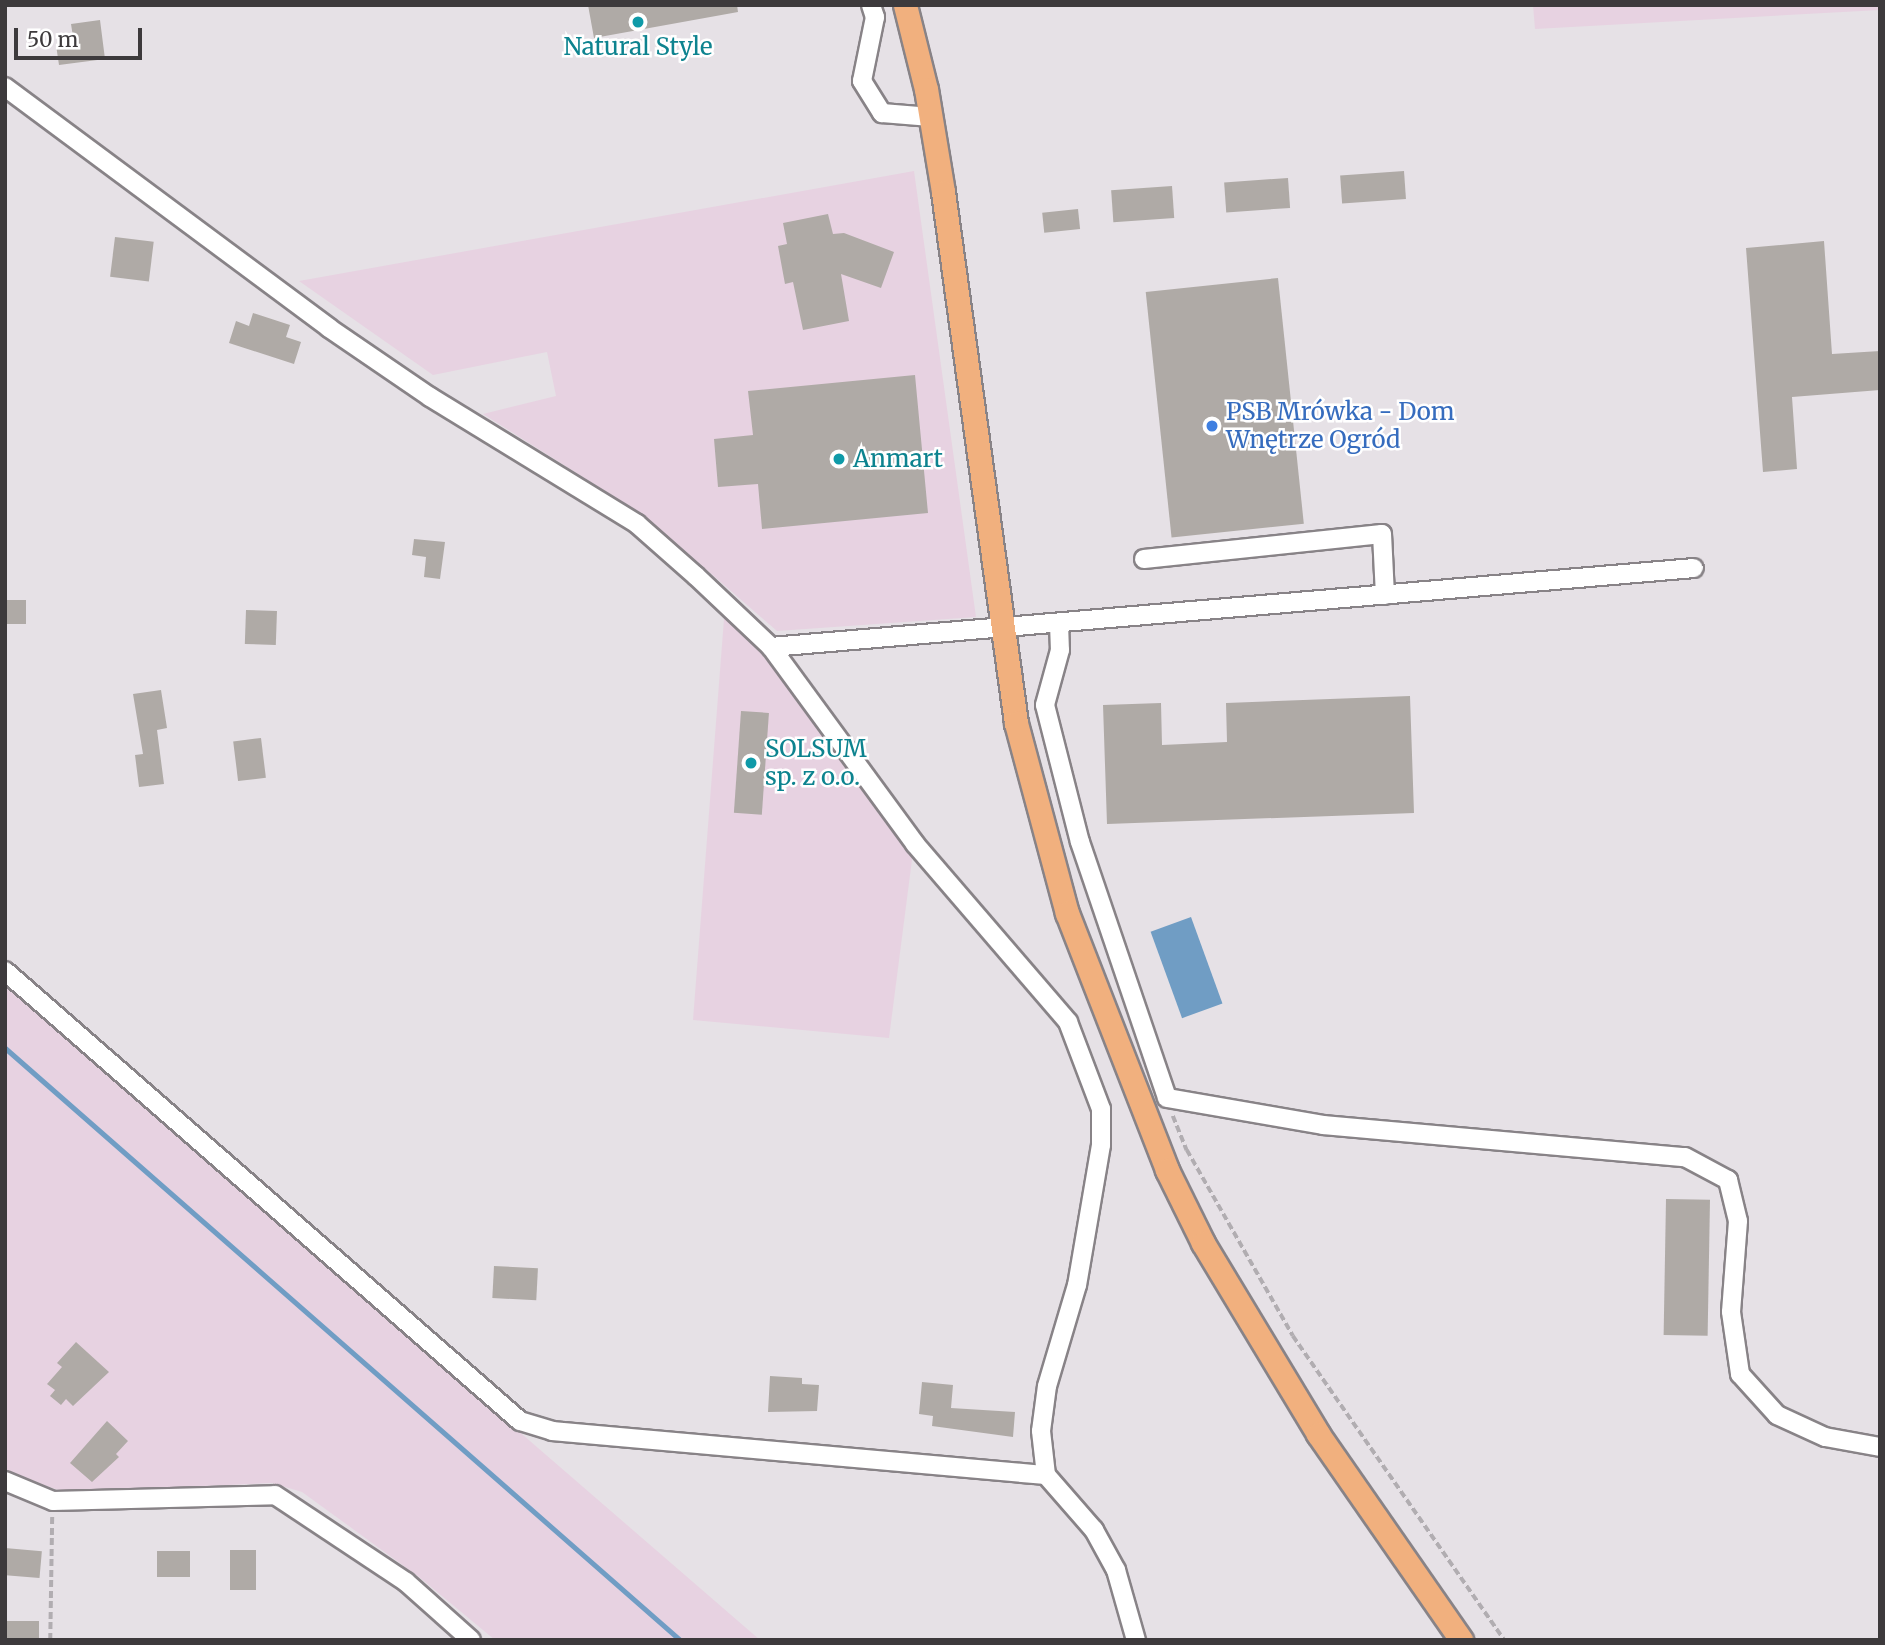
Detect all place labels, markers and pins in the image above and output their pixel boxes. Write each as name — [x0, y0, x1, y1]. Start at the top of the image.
marker: Natural Style — [630, 14, 646, 30]
place label: Natural Style — [564, 33, 712, 61]
place label: PSB Mrówka - Dom Wnętrze Ogród — [1226, 398, 1455, 454]
marker: PSB Mrówka - Dom Wnętrze Ogród — [1204, 418, 1220, 434]
place label: Anmart — [853, 445, 943, 473]
marker: Anmart — [831, 451, 847, 467]
place label: SOLSUM sp. z o.o. — [765, 735, 867, 791]
marker: SOLSUM sp. z o.o. — [743, 755, 759, 771]

